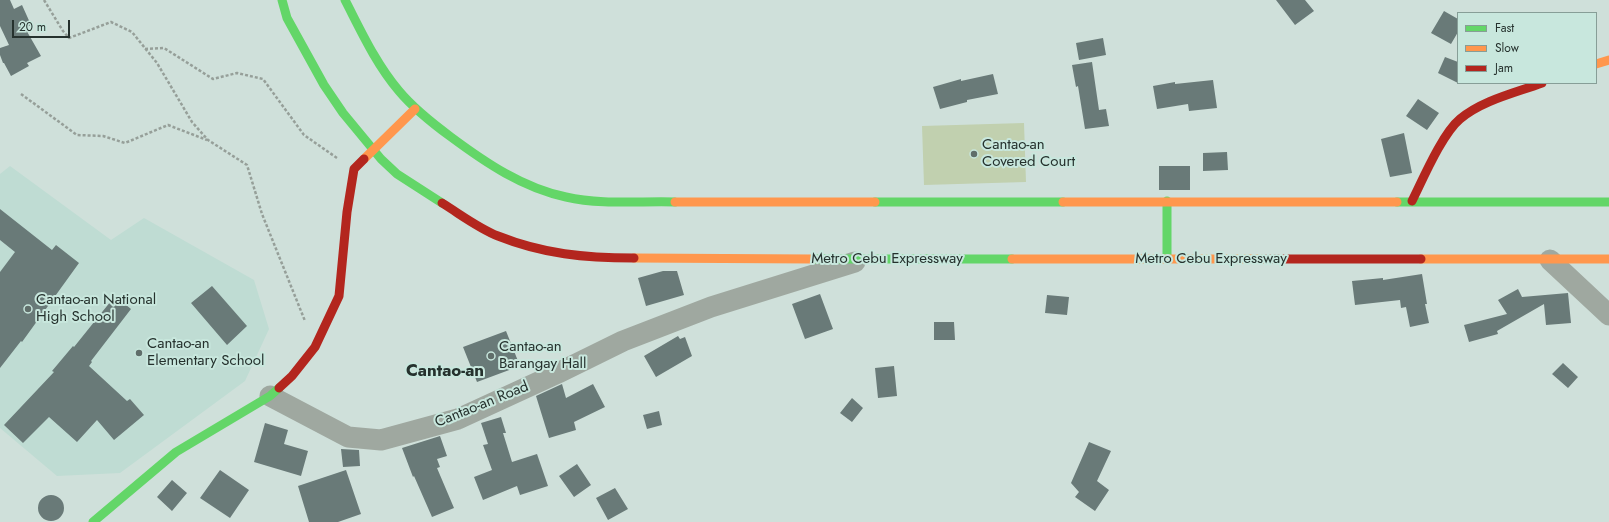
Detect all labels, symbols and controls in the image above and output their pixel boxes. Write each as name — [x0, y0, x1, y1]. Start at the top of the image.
scale bar — [14, 12, 72, 38]
legend — [1457, 12, 1597, 84]
text: 20 m — [19, 18, 46, 36]
text: Fast — [1495, 19, 1514, 37]
text: Slow — [1495, 39, 1519, 57]
text: Jam — [1495, 59, 1513, 77]
place label: Cantao-an Covered Court — [982, 136, 1075, 171]
marker: Cantao-an Covered Court — [969, 149, 979, 159]
street label: Metro Cebu Expressway — [811, 250, 963, 268]
street label: Metro Cebu Expressway — [1135, 250, 1287, 268]
place label: Cantao-an National High School — [36, 291, 156, 326]
marker: Cantao-an National High School — [23, 304, 33, 314]
place label: Cantao-an Elementary School — [147, 335, 264, 370]
place label: Cantao-an Barangay Hall — [499, 338, 586, 373]
marker: Cantao-an Elementary School — [134, 348, 144, 358]
marker: Cantao-an Barangay Hall — [486, 351, 496, 361]
district label: Cantao-an — [406, 362, 484, 382]
street label: Cantao-an Road — [433, 378, 531, 432]

